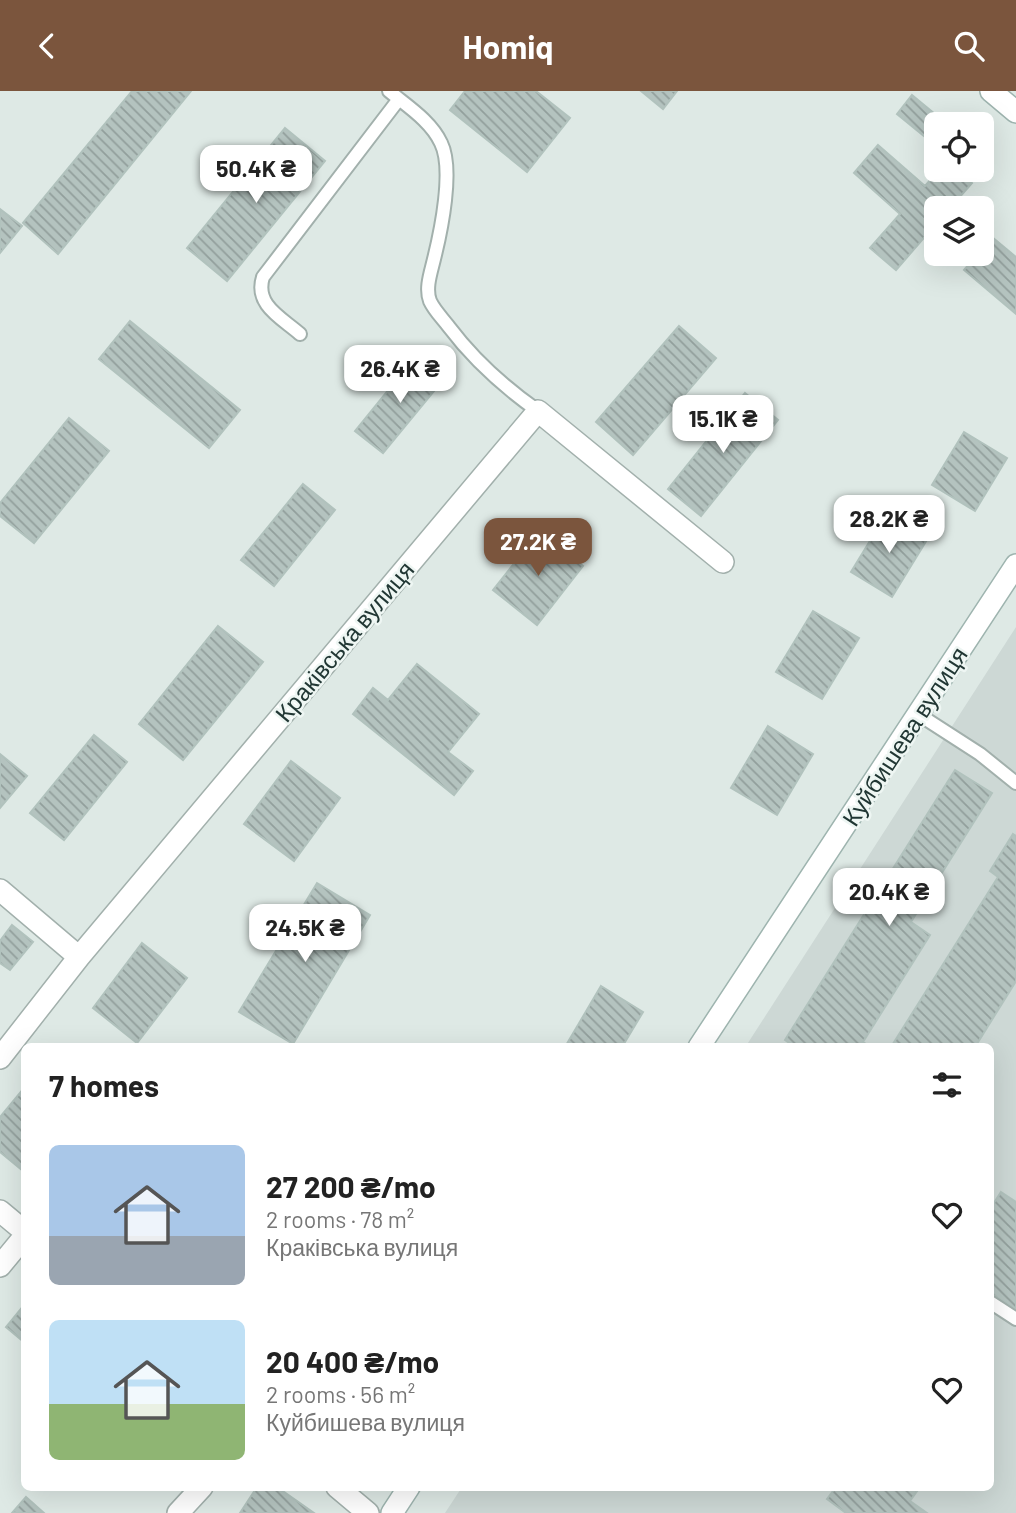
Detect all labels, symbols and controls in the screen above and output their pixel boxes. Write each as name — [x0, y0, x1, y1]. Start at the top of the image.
icon: back — [28, 27, 66, 65]
text: Homiq — [463, 27, 553, 65]
icon: search — [950, 27, 988, 65]
map controls — [924, 112, 994, 266]
button: locate — [924, 112, 994, 182]
pin: 50.4K ₴ — [191, 145, 321, 205]
text: 50.4K ₴ — [216, 154, 296, 182]
button: layers — [924, 196, 994, 266]
pin: 26.4K ₴ — [335, 345, 465, 405]
text: 26.4K ₴ — [360, 354, 440, 382]
pin: 15.1K ₴ — [658, 395, 788, 455]
text: 15.1K ₴ — [688, 404, 758, 432]
pin: 28.2K ₴ — [824, 496, 954, 555]
text: 28.2K ₴ — [850, 504, 928, 532]
pin: 27.2K ₴ — [473, 519, 603, 578]
text: 27.2K ₴ — [500, 527, 576, 555]
street label: Краківська вулиця — [268, 555, 420, 727]
street label: Куйбишева вулиця — [835, 641, 973, 831]
pin: 20.4K ₴ — [824, 869, 954, 928]
text: 20.4K ₴ — [849, 877, 929, 905]
pin: 24.5K ₴ — [240, 905, 370, 964]
text: 24.5K ₴ — [265, 913, 345, 941]
icon: filters — [928, 1066, 966, 1104]
text: 7 homes — [49, 1067, 159, 1103]
text: 27 200 ₴/mo — [266, 1168, 436, 1204]
icon: home — [105, 1173, 189, 1257]
icon: heart — [928, 1196, 966, 1234]
text: 2 rooms · 78 m² — [266, 1205, 414, 1233]
text: Краківська вулиця — [266, 1233, 458, 1261]
text: 20 400 ₴/mo — [266, 1343, 439, 1379]
icon: home — [105, 1348, 189, 1432]
icon: heart — [928, 1371, 966, 1409]
text: 2 rooms · 56 m² — [266, 1380, 415, 1408]
text: Куйбишева вулиця — [266, 1408, 465, 1436]

